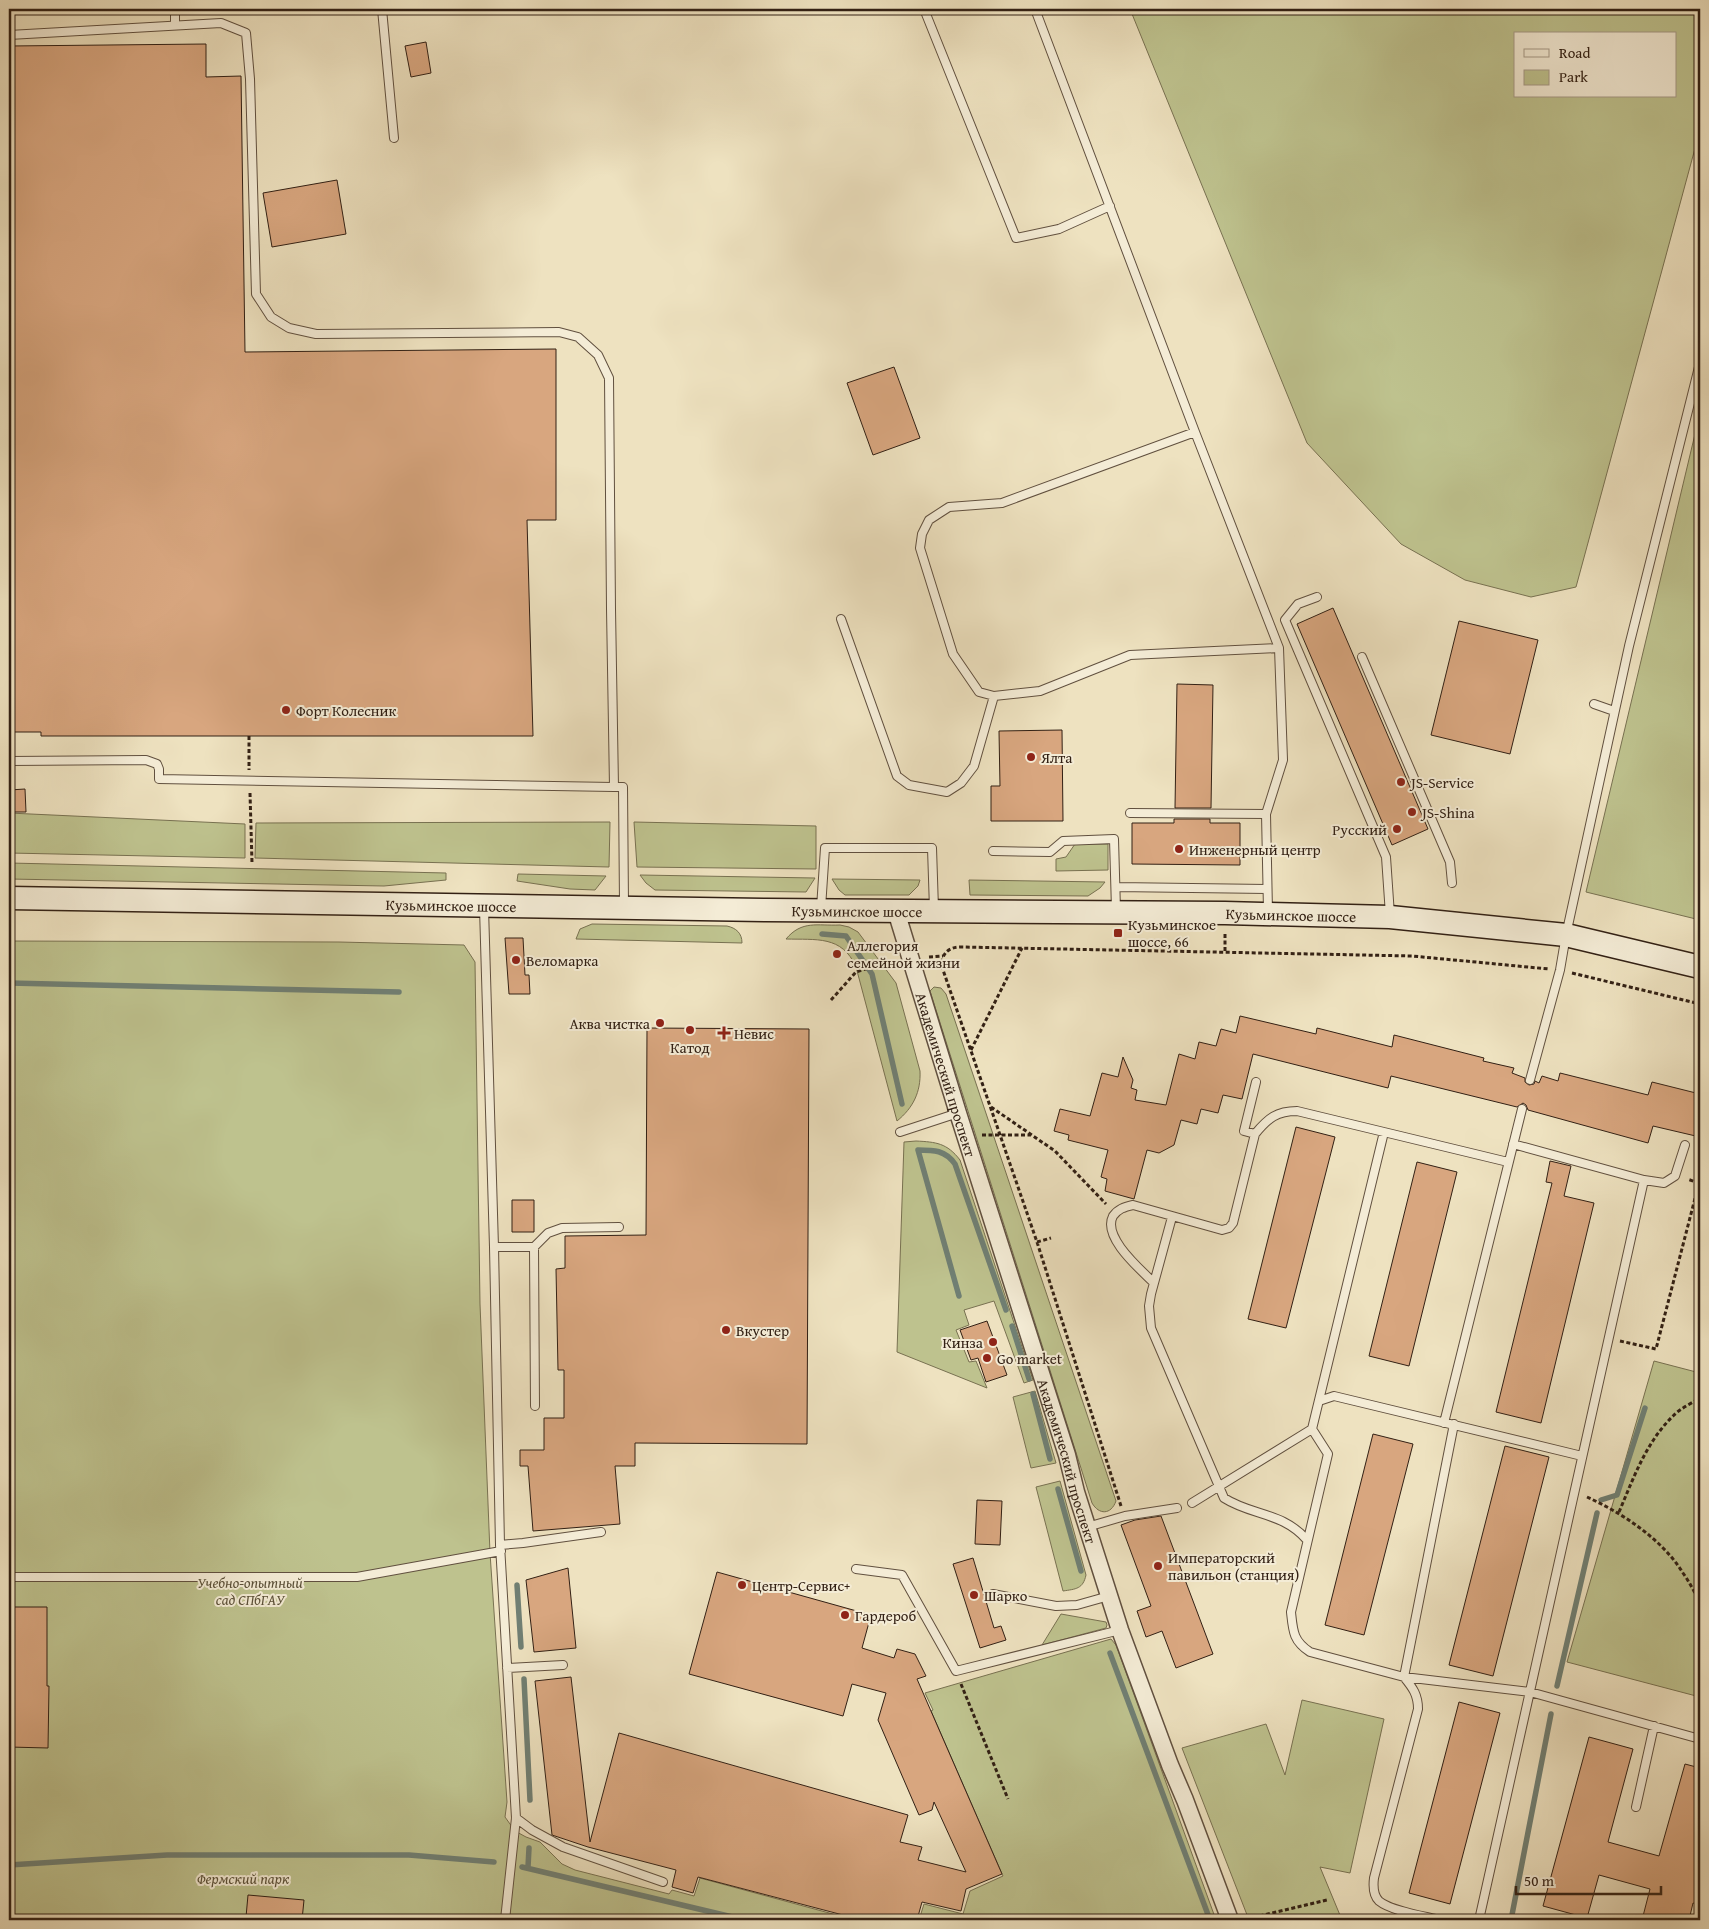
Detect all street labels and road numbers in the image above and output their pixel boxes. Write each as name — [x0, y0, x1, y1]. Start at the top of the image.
street label: Кузьминское шоссе — [385, 893, 516, 917]
street label: Кузьминское шоссе — [791, 900, 922, 922]
street label: Кузьминское шоссе — [1225, 903, 1356, 927]
street label: Академический проспект — [911, 990, 982, 1160]
street label: Академический проспект — [1033, 1376, 1102, 1547]

